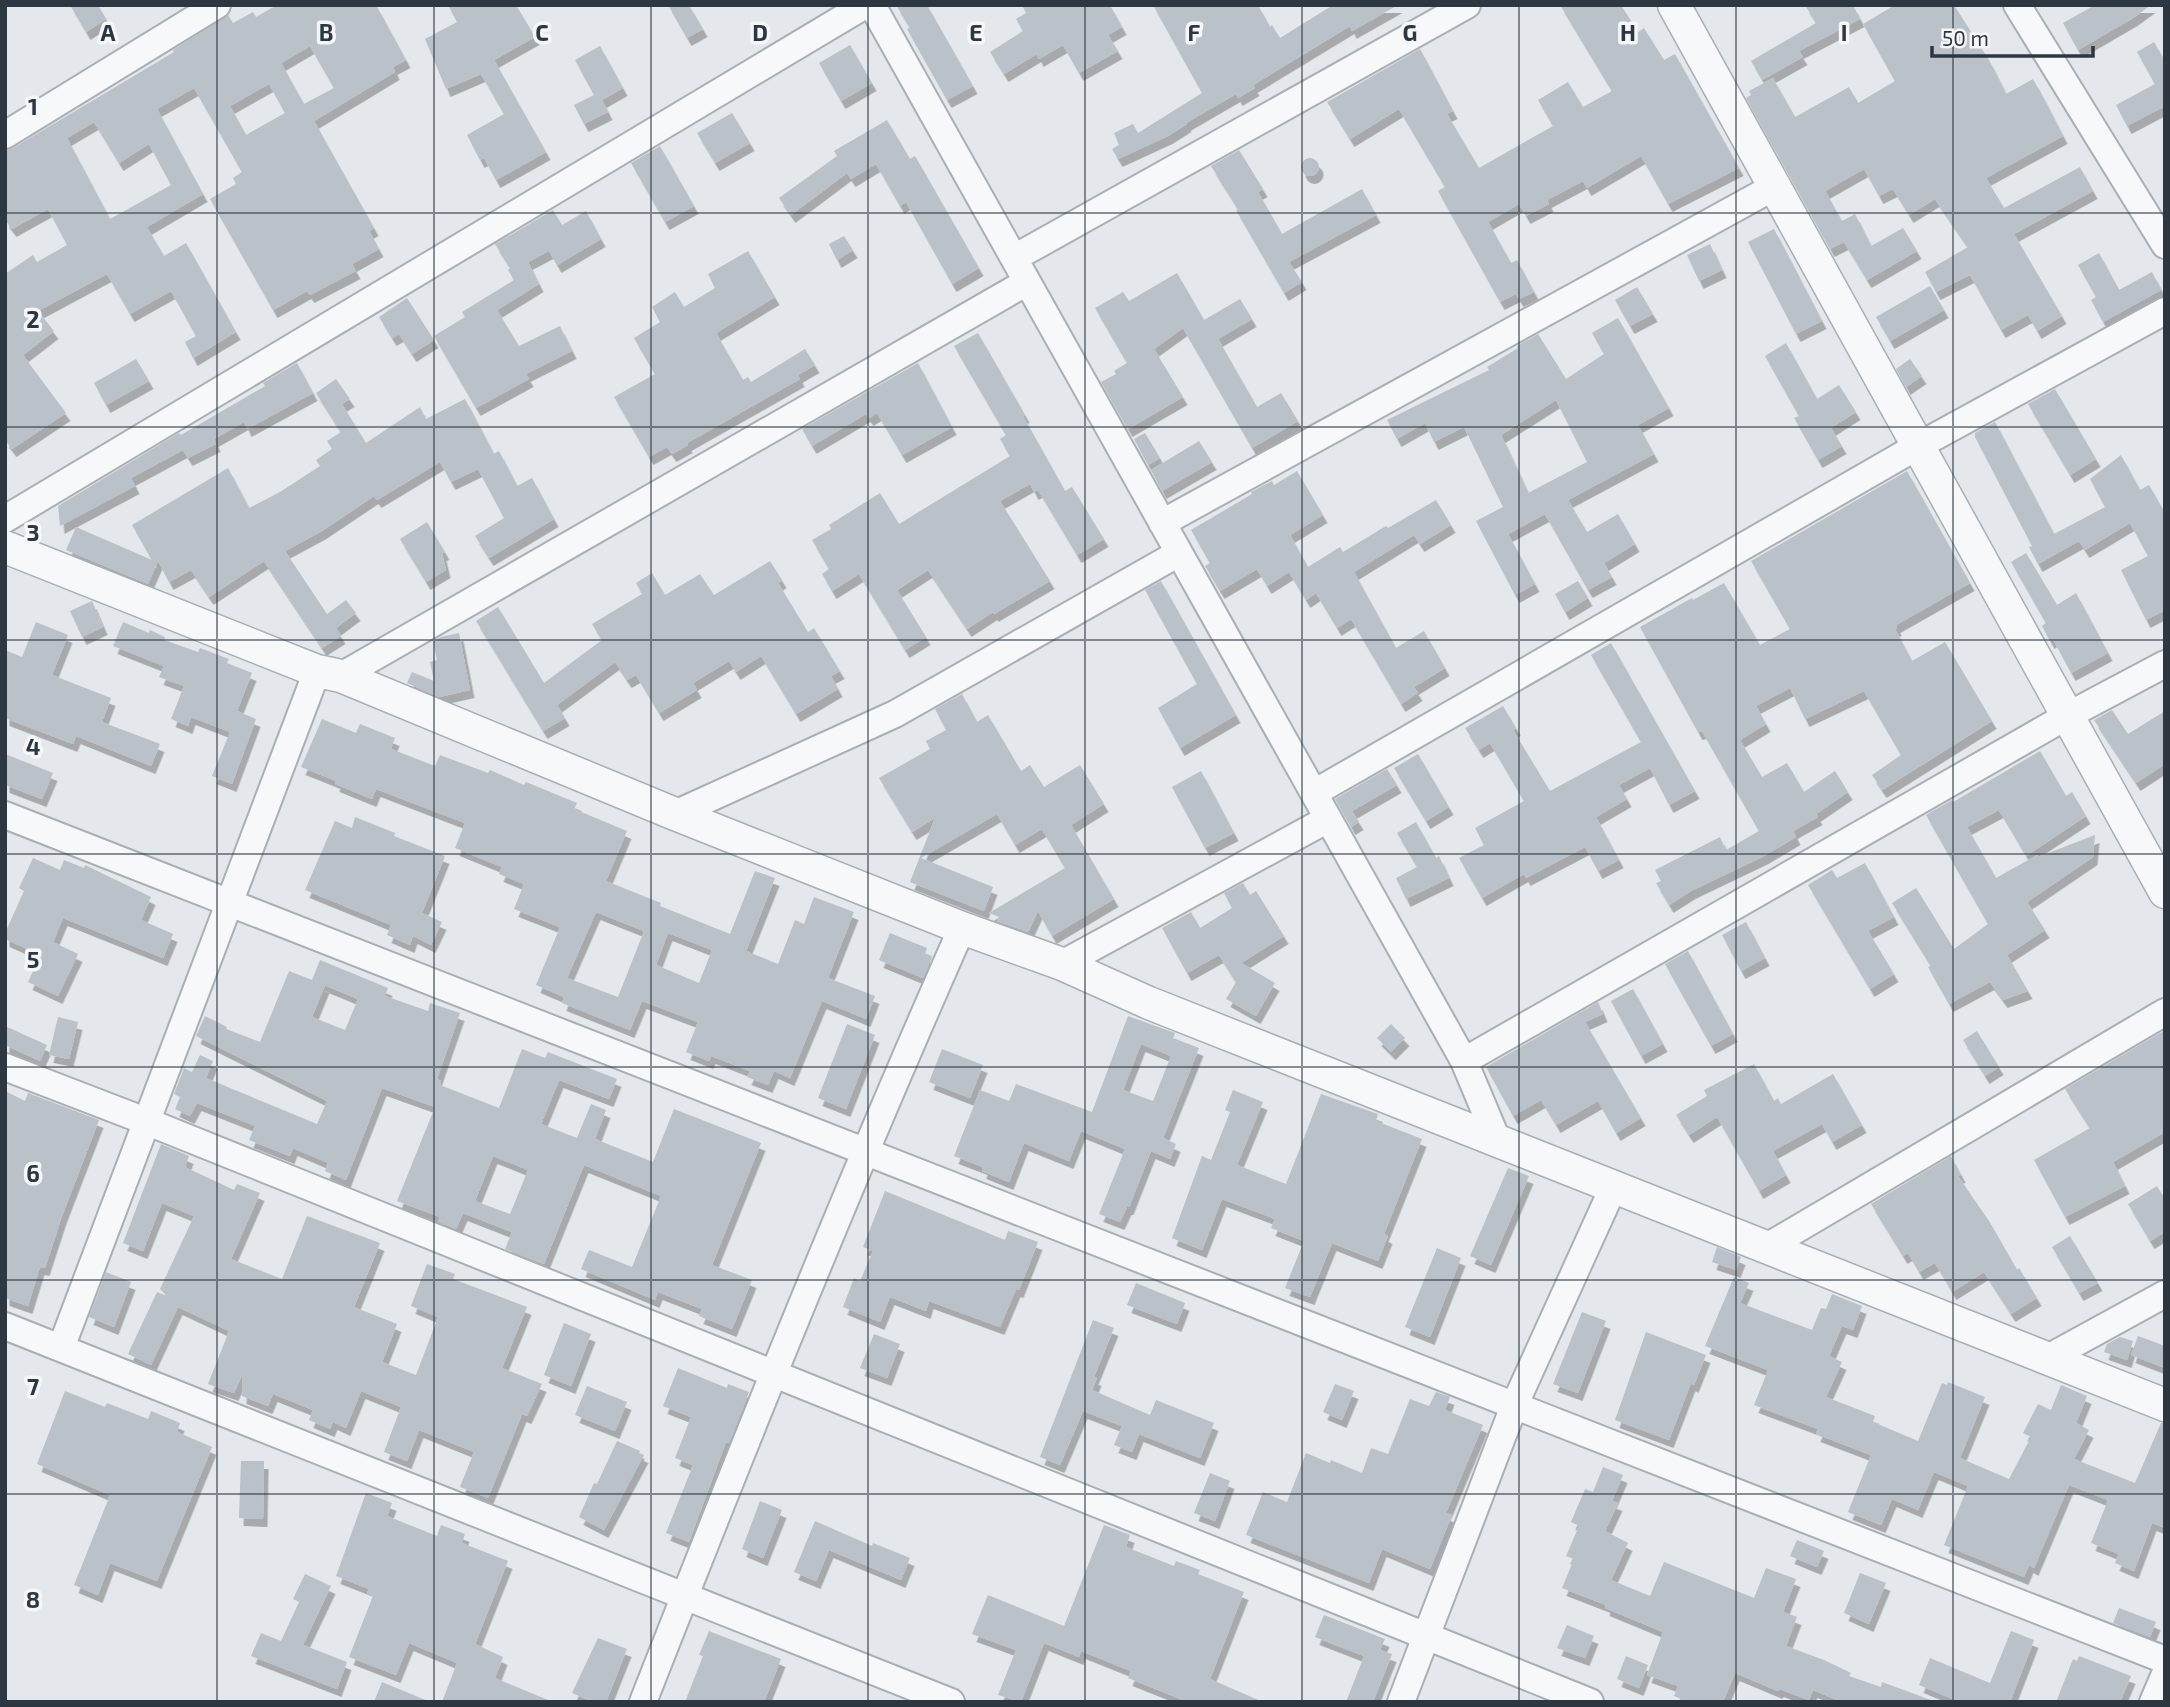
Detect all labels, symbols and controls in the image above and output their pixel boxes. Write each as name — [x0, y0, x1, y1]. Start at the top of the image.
scale bar — [1932, 14, 2093, 58]
text: A — [100, 18, 116, 46]
text: B — [319, 18, 333, 46]
text: C — [535, 18, 549, 46]
text: D — [752, 18, 768, 46]
text: E — [969, 18, 983, 46]
text: F — [1188, 18, 1201, 46]
text: G — [1403, 18, 1417, 46]
text: H — [1620, 18, 1636, 46]
text: I — [1841, 18, 1847, 46]
text: 50 m — [1942, 25, 1989, 50]
text: 1 — [28, 92, 38, 120]
text: 2 — [26, 305, 40, 333]
text: 3 — [26, 518, 40, 546]
text: 4 — [26, 732, 40, 760]
text: 5 — [27, 945, 39, 973]
text: 6 — [26, 1159, 40, 1187]
text: 7 — [27, 1372, 39, 1400]
text: 8 — [26, 1585, 40, 1613]

